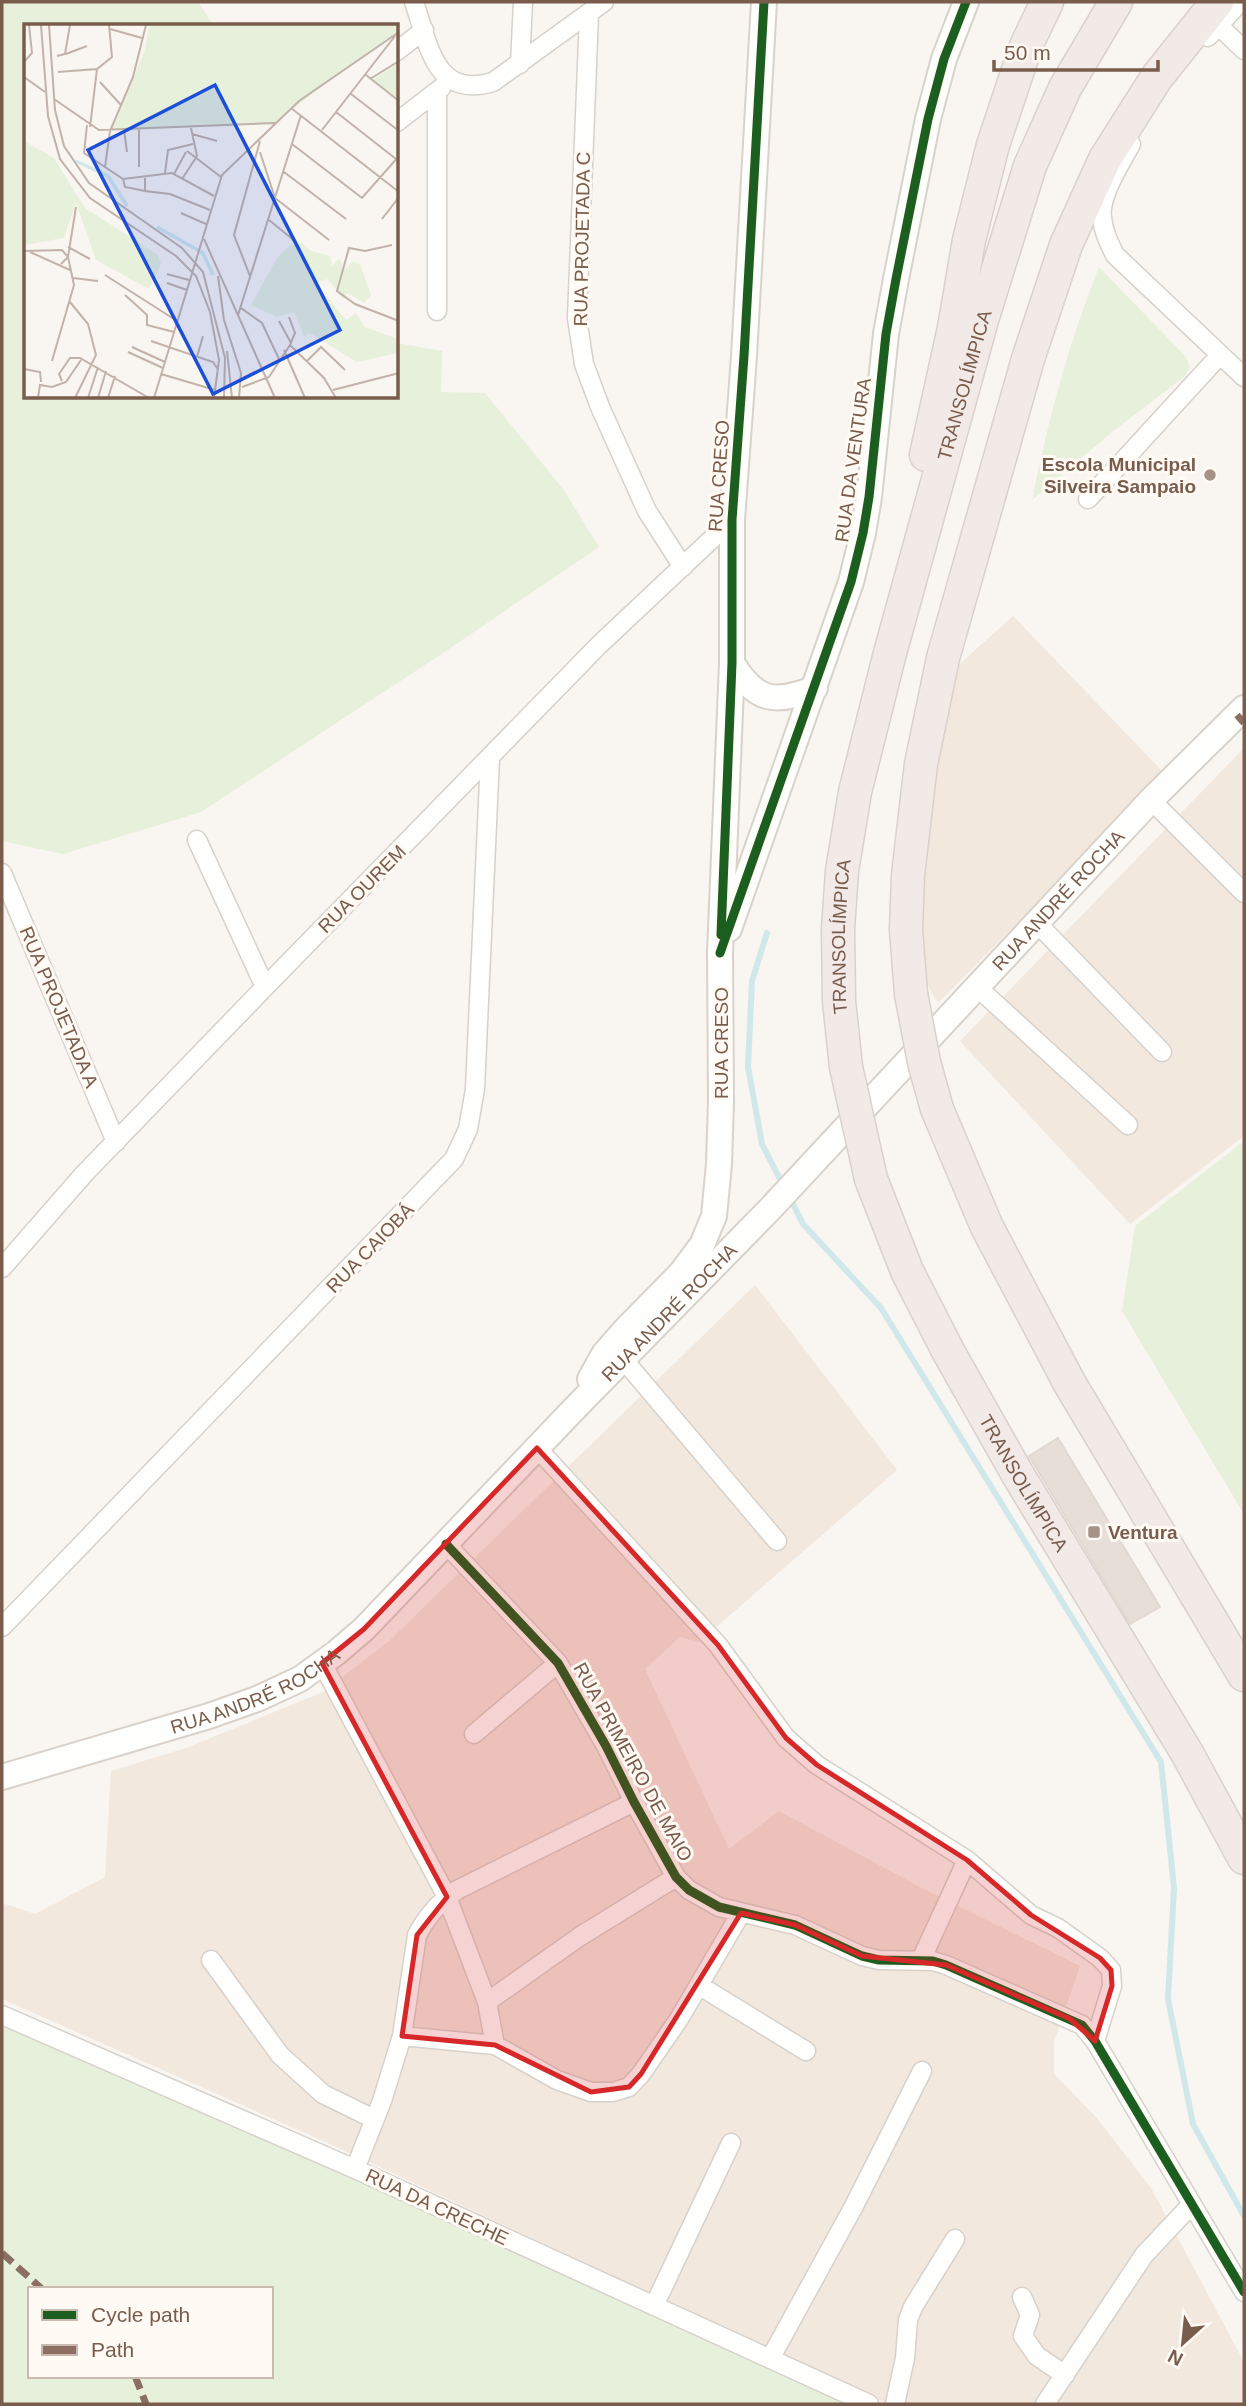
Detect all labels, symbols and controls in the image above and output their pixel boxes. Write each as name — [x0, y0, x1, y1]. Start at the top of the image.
inset map — [24, 24, 399, 399]
scale bar — [994, 28, 1158, 72]
text: 50 m — [1004, 41, 1051, 64]
street label: RUA PROJETADA C — [570, 151, 594, 327]
street label: TRANSOLÍMPICA — [933, 307, 995, 463]
street label: RUA DA VENTURA — [831, 376, 875, 544]
street label: RUA CRESO — [705, 419, 733, 533]
place label: Escola Municipal Silveira Sampaio — [1042, 454, 1196, 497]
marker: Escola Municipal Silveira Sampaio — [1202, 467, 1218, 483]
street label: RUA ANDRÉ ROCHA — [988, 825, 1128, 974]
street label: RUA OUREM — [314, 841, 410, 937]
street label: TRANSOLÍMPICA — [827, 857, 854, 1015]
street label: RUA PROJETADA A — [16, 923, 103, 1091]
street label: RUA CRESO — [711, 987, 732, 1099]
street label: RUA CAIOBÁ — [322, 1199, 418, 1297]
street label: RUA ANDRÉ ROCHA — [597, 1239, 741, 1385]
street label: TRANSOLÍMPICA — [976, 1411, 1073, 1556]
place label: Ventura — [1108, 1522, 1178, 1543]
marker: Ventura — [1086, 1524, 1102, 1540]
street label: RUA ANDRÉ ROCHA — [168, 1643, 344, 1737]
street label: RUA PRIMEIRO DE MAIO — [570, 1659, 696, 1865]
street label: RUA DA CRECHE — [362, 2165, 512, 2249]
legend — [28, 2287, 273, 2378]
text: Cycle path — [91, 2303, 190, 2326]
north arrow — [1148, 2308, 1218, 2378]
text: Path — [91, 2338, 134, 2361]
text: N — [1165, 2345, 1186, 2370]

